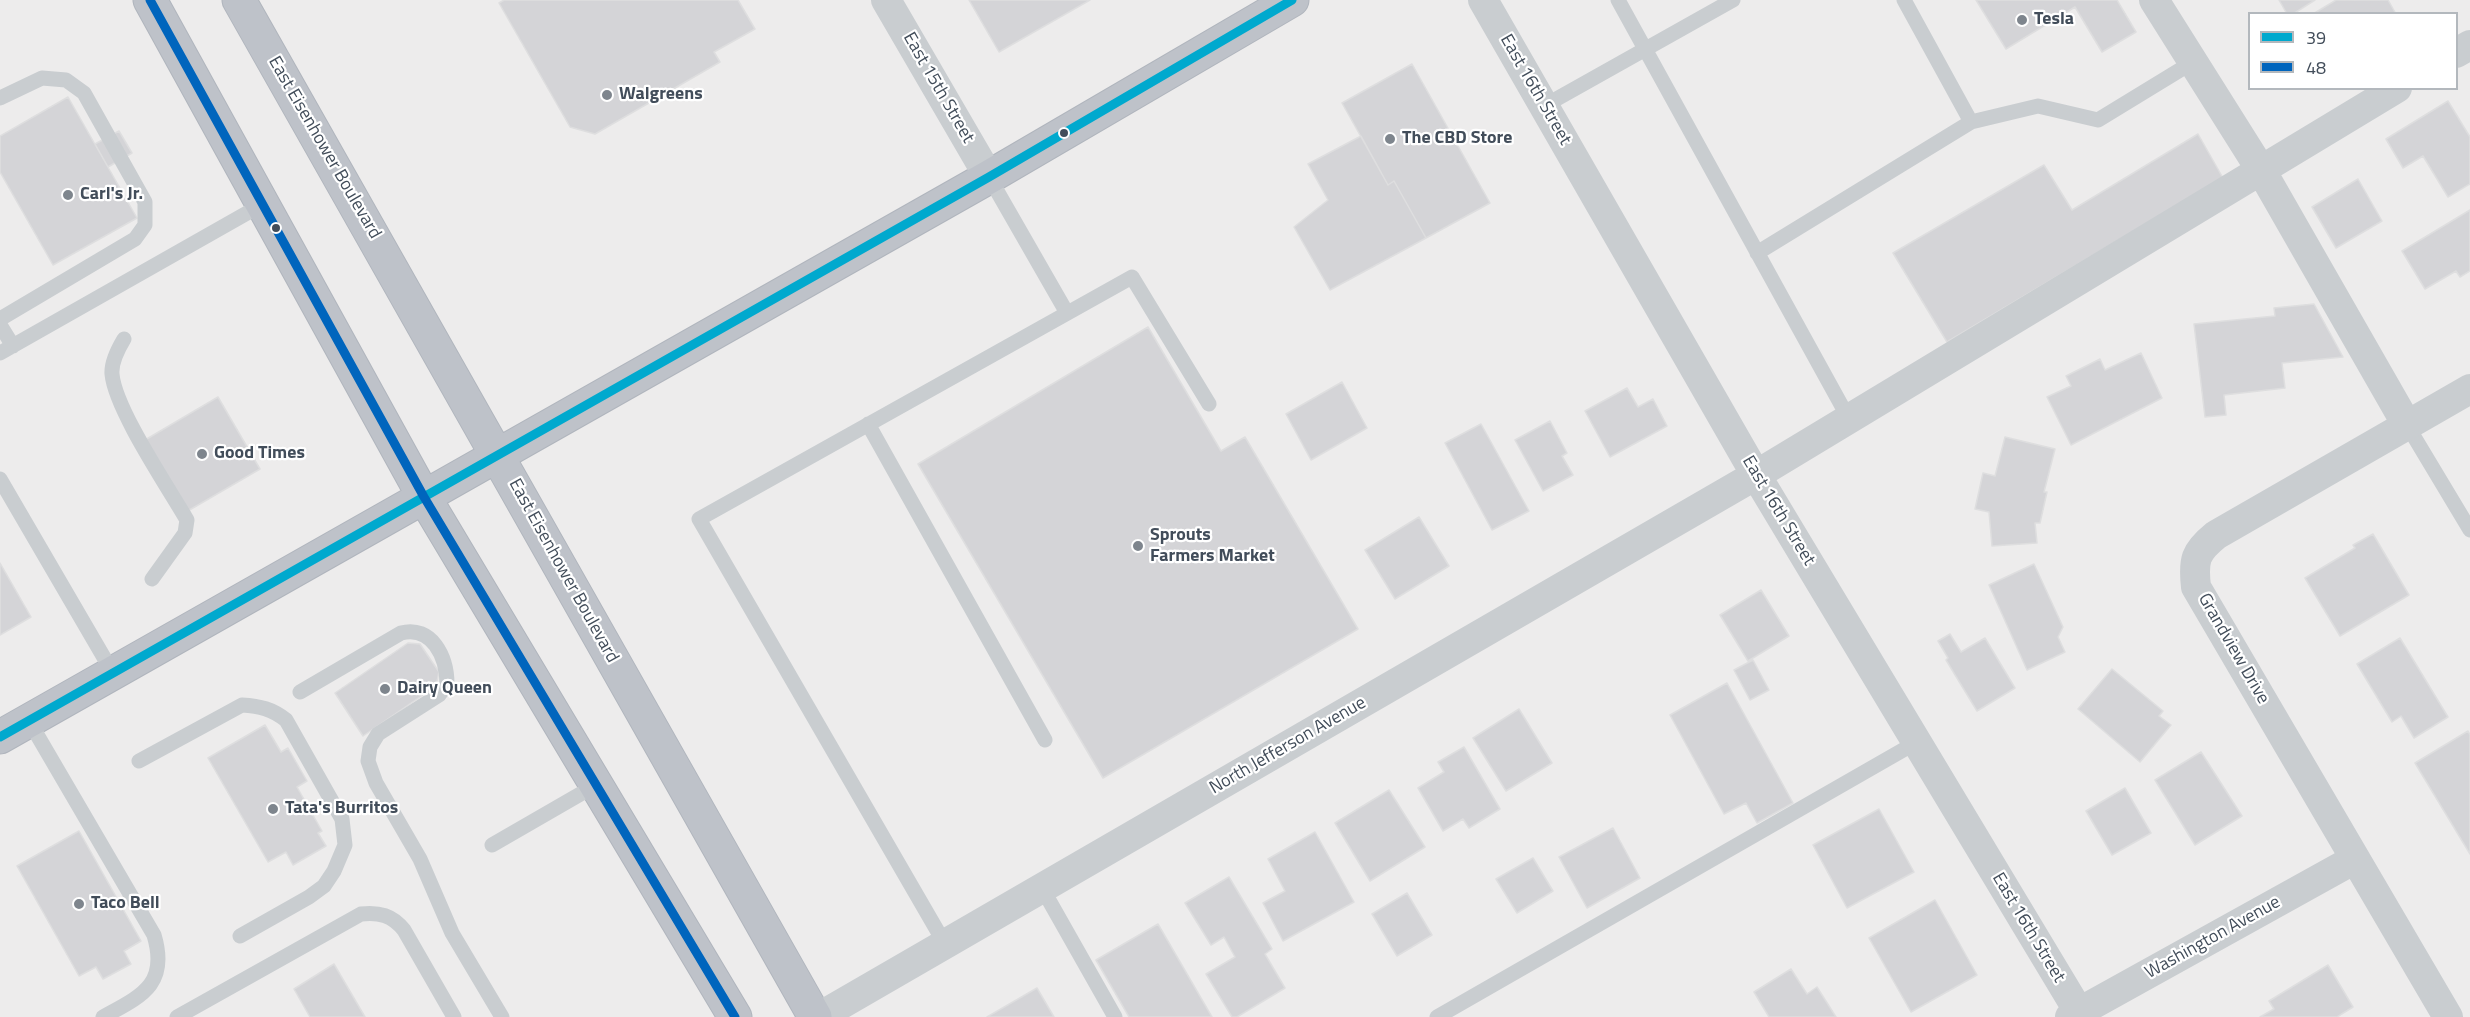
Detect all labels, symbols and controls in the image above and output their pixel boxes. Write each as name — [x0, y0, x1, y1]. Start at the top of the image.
place label: Tesla — [2034, 9, 2074, 31]
legend — [2248, 12, 2458, 90]
marker: Tesla — [2015, 13, 2029, 27]
text: 39 — [2306, 24, 2326, 51]
street label: East 15th Street — [898, 29, 978, 147]
street label: East 16th Street — [1495, 31, 1575, 149]
street label: East Eisenhower Boulevard — [263, 53, 385, 243]
text: 48 — [2306, 54, 2326, 81]
place label: Walgreens — [619, 84, 703, 106]
marker: Walgreens — [600, 88, 614, 102]
unlabelled marker — [1058, 127, 1070, 139]
place label: The CBD Store — [1402, 128, 1512, 150]
marker: The CBD Store — [1383, 132, 1397, 146]
place label: Carl's Jr. — [80, 184, 143, 206]
marker: Carl's Jr. — [61, 188, 75, 202]
unlabelled marker — [270, 222, 282, 234]
place label: Good Times — [214, 443, 305, 465]
marker: Good Times — [195, 447, 209, 461]
street label: East 16th Street — [1737, 452, 1819, 570]
street label: East Eisenhower Boulevard — [503, 475, 623, 667]
place label: Sprouts Farmers Market — [1150, 525, 1275, 568]
marker: Sprouts Farmers Market — [1131, 539, 1145, 553]
street label: Grandview Drive — [2193, 590, 2273, 708]
place label: Dairy Queen — [397, 678, 492, 700]
marker: Dairy Queen — [378, 682, 392, 696]
street label: North Jefferson Avenue — [1206, 692, 1370, 800]
place label: Tata's Burritos — [285, 798, 398, 820]
marker: Tata's Burritos — [266, 802, 280, 816]
street label: East 16th Street — [1987, 869, 2069, 987]
street label: Washington Avenue — [2142, 892, 2284, 984]
place label: Taco Bell — [91, 893, 160, 915]
marker: Taco Bell — [72, 897, 86, 911]

